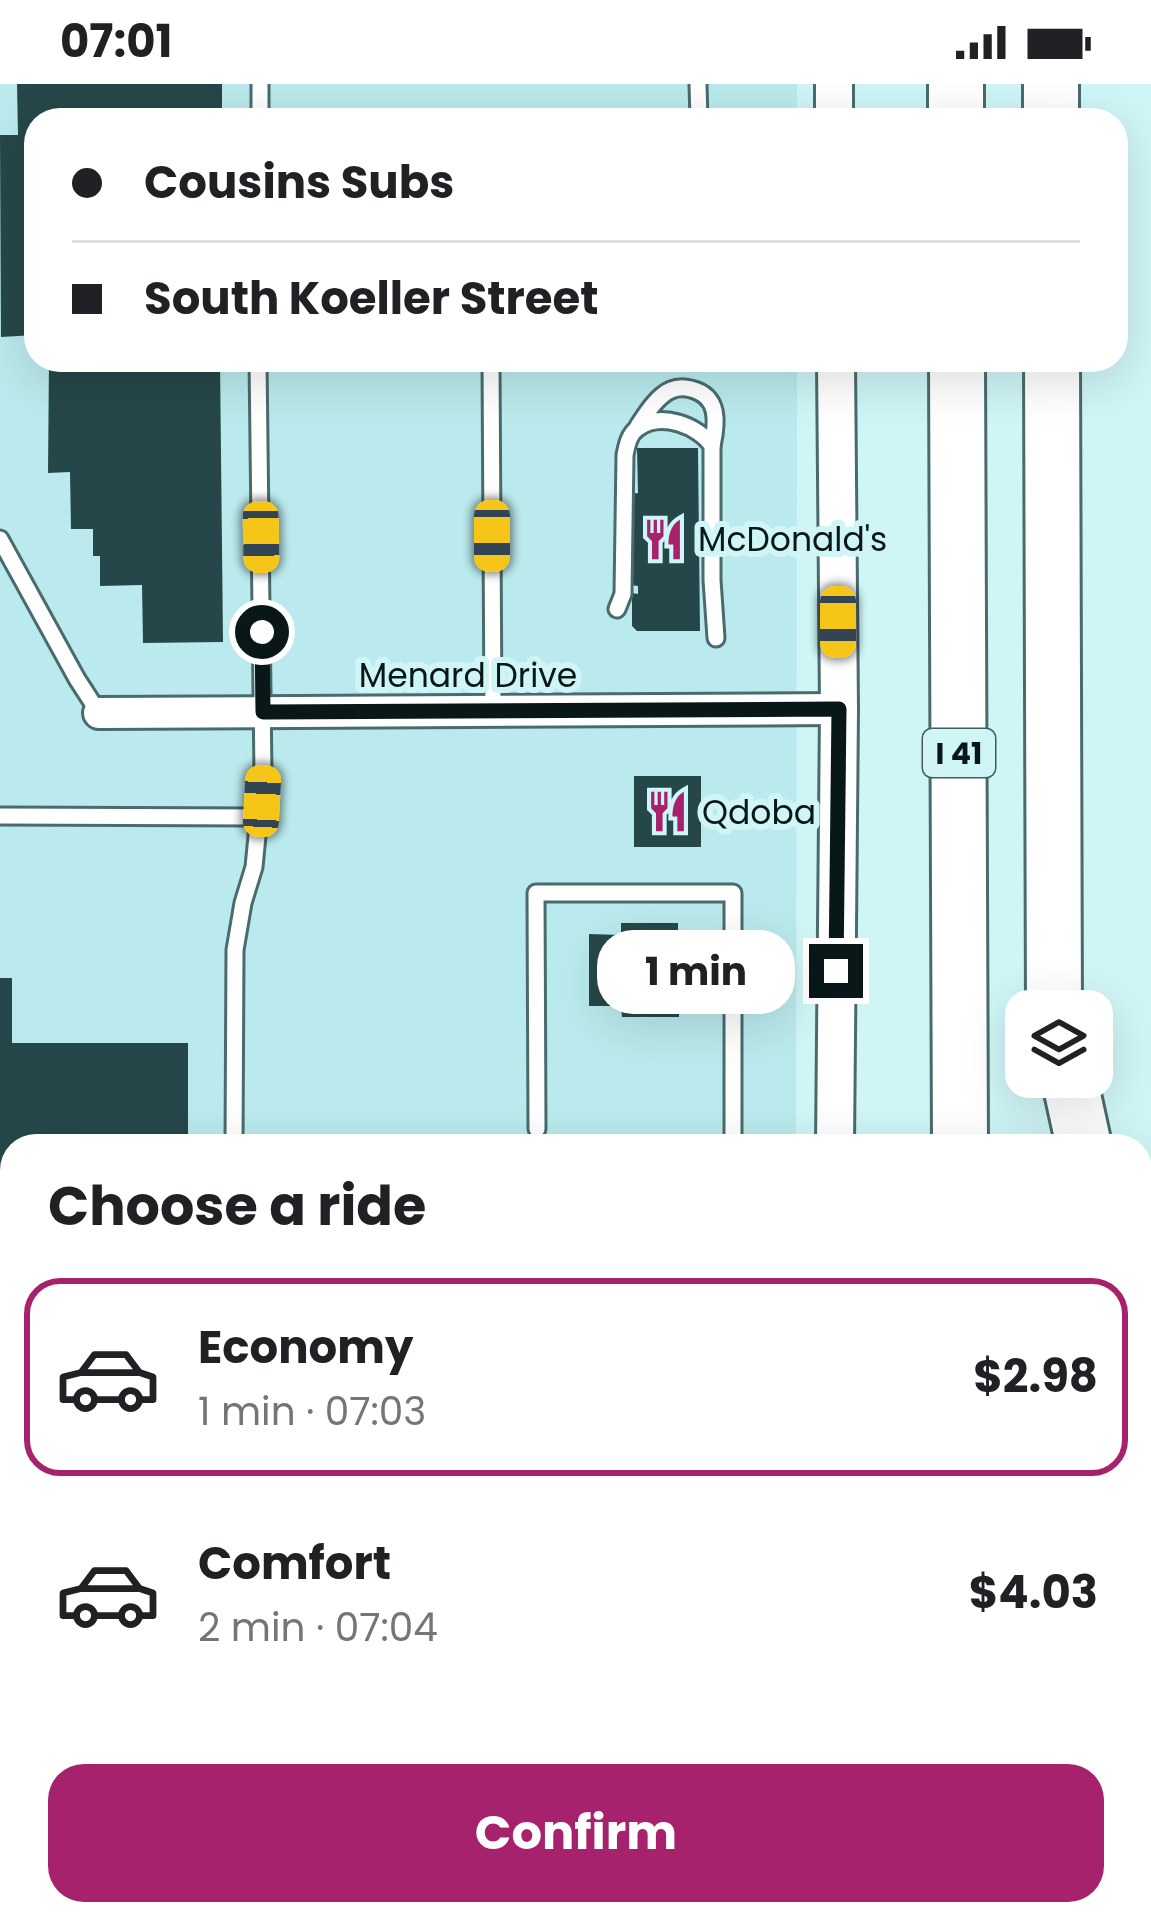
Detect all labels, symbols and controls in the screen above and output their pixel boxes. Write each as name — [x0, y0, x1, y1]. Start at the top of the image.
text: 07:01 — [60, 10, 172, 73]
text: Cousins Subs — [144, 151, 454, 214]
text: South Koeller Street — [144, 267, 599, 330]
car — [474, 500, 510, 572]
car — [242, 501, 280, 573]
restaurant icon: McDonald's — [641, 516, 687, 562]
place label: McDonald's — [698, 516, 887, 563]
car — [820, 586, 856, 658]
route start — [235, 605, 289, 659]
street label: Menard Drive — [359, 652, 577, 699]
road number: I 41 — [923, 729, 995, 777]
car — [242, 764, 282, 838]
restaurant icon: Qdoba — [645, 789, 691, 835]
place label: Qdoba — [702, 789, 816, 836]
callout: 1 min — [596, 929, 794, 1013]
text: 1 min — [645, 944, 747, 999]
route end — [809, 944, 863, 998]
map controls — [1005, 990, 1113, 1098]
button: layers — [1005, 990, 1113, 1098]
text: Choose a ride — [48, 1168, 426, 1244]
text: Economy — [198, 1316, 413, 1379]
icon: car — [54, 1323, 162, 1431]
text: $2.98 — [973, 1345, 1098, 1408]
text: 1 min · 07:03 — [198, 1384, 426, 1439]
text: Comfort — [198, 1532, 391, 1595]
icon: car — [54, 1539, 162, 1647]
text: $4.03 — [969, 1561, 1098, 1624]
text: 2 min · 07:04 — [198, 1600, 438, 1655]
button: Confirm — [48, 1764, 1104, 1902]

